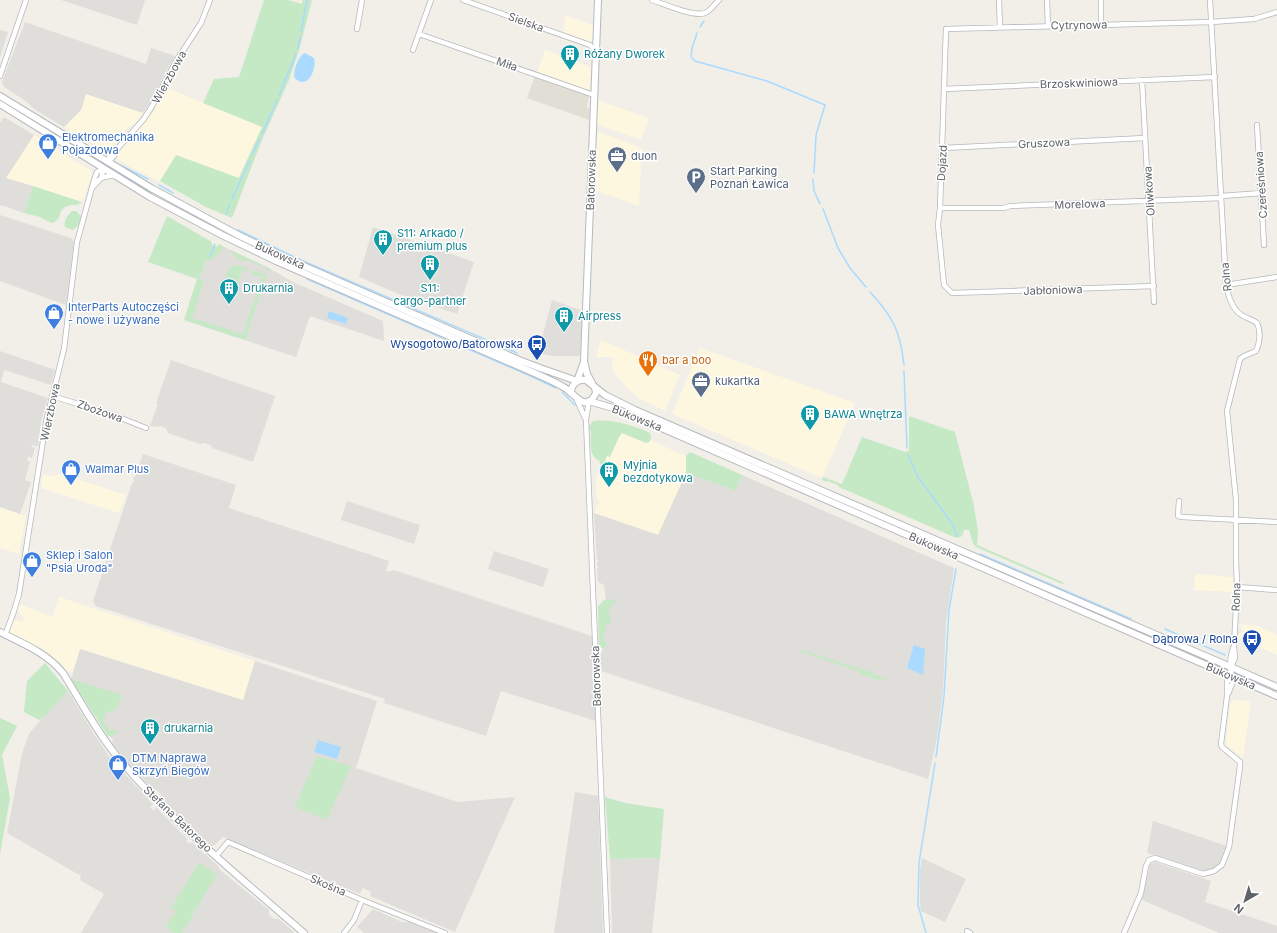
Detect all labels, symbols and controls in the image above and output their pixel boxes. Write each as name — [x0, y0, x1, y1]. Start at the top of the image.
street label: Sielska — [506, 9, 546, 35]
street label: Cytrynowa — [1051, 18, 1107, 32]
building icon: Różany Dworek — [559, 43, 581, 71]
place label: Różany Dworek — [584, 47, 665, 61]
street label: Wierzbowa — [149, 48, 189, 106]
street label: Miła — [495, 54, 519, 74]
street label: Brzoskwiniowa — [1040, 75, 1118, 91]
place label: Elektromechanika Pojazdowa — [62, 130, 154, 157]
shop icon: Elektromechanika Pojazdowa — [37, 132, 59, 160]
street label: Gruszowa — [1018, 135, 1070, 151]
office icon: duon — [606, 145, 628, 173]
street label: Dojazd — [934, 145, 950, 181]
street label: Batorowska — [583, 149, 599, 211]
place label: duon — [631, 149, 657, 163]
street label: Czereśniowa — [1252, 151, 1270, 219]
place label: Start Parking Poznań Ławica — [710, 164, 789, 191]
parking icon: Start Parking Poznań Ławica — [685, 166, 707, 194]
street label: Oliwkowa — [1140, 166, 1158, 216]
street label: Morelowa — [1054, 196, 1106, 212]
place label: S11: Arkado / premium plus — [397, 226, 468, 253]
building icon: S11: Arkado / premium plus — [372, 228, 394, 256]
street label: Bukowska — [253, 238, 307, 272]
building icon: S11: cargo-partner — [419, 253, 441, 281]
street label: Rolna — [1218, 262, 1234, 292]
building icon: Drukarnia — [218, 277, 240, 305]
place label: Drukarnia — [243, 281, 293, 295]
place label: S11: cargo-partner — [394, 281, 466, 308]
street label: Jabłoniowa — [1023, 282, 1083, 298]
place label: InterParts Autoczęści - nowe i używane — [68, 300, 179, 327]
shop icon: InterParts Autoczęści - nowe i używane — [43, 302, 65, 330]
building icon: Airpress — [553, 305, 575, 333]
place label: Airpress — [578, 309, 622, 323]
bus stop icon: Wysogotowo/Batorowska — [526, 333, 548, 361]
place label: Wysogotowo/Batorowska — [390, 337, 523, 351]
restaurant icon: bar a boo — [637, 349, 659, 377]
place label: bar a boo — [662, 353, 712, 367]
office icon: kukartka — [690, 370, 712, 398]
place label: kukartka — [715, 374, 760, 388]
street label: Wierzbowa — [37, 382, 63, 442]
street label: Zbożowa — [75, 397, 125, 425]
street label: Bukowska — [610, 402, 664, 434]
building icon: BAWA Wnętrza — [799, 403, 821, 431]
place label: BAWA Wnętrza — [824, 407, 902, 421]
shop icon: Walmar Plus — [60, 458, 82, 486]
place label: Myjnia bezdotykowa — [623, 458, 693, 485]
building icon: Myjnia bezdotykowa — [598, 460, 620, 488]
place label: Walmar Plus — [85, 462, 149, 476]
street label: Bukowska — [907, 529, 961, 563]
place label: Sklep i Salon "Psia Uroda" — [46, 548, 113, 575]
shop icon: Sklep i Salon "Psia Uroda" — [21, 550, 43, 578]
street label: Rolna — [1229, 582, 1243, 612]
bus stop icon: Dąbrowa / Rolna — [1241, 628, 1263, 656]
place label: Dąbrowa / Rolna — [1153, 632, 1238, 646]
street label: Batorowska — [588, 645, 604, 707]
street label: Bukowska — [1204, 659, 1258, 693]
building icon: drukarnia — [139, 717, 161, 745]
place label: drukarnia — [164, 721, 213, 735]
place label: DTM Naprawa Skrzyń Biegów — [132, 751, 210, 778]
shop icon: DTM Naprawa Skrzyń Biegów — [107, 753, 129, 781]
street label: Stefana Batorego — [141, 783, 216, 856]
street label: Skośna — [308, 871, 348, 899]
north arrow — [1225, 881, 1265, 921]
text: N — [1231, 901, 1246, 917]

